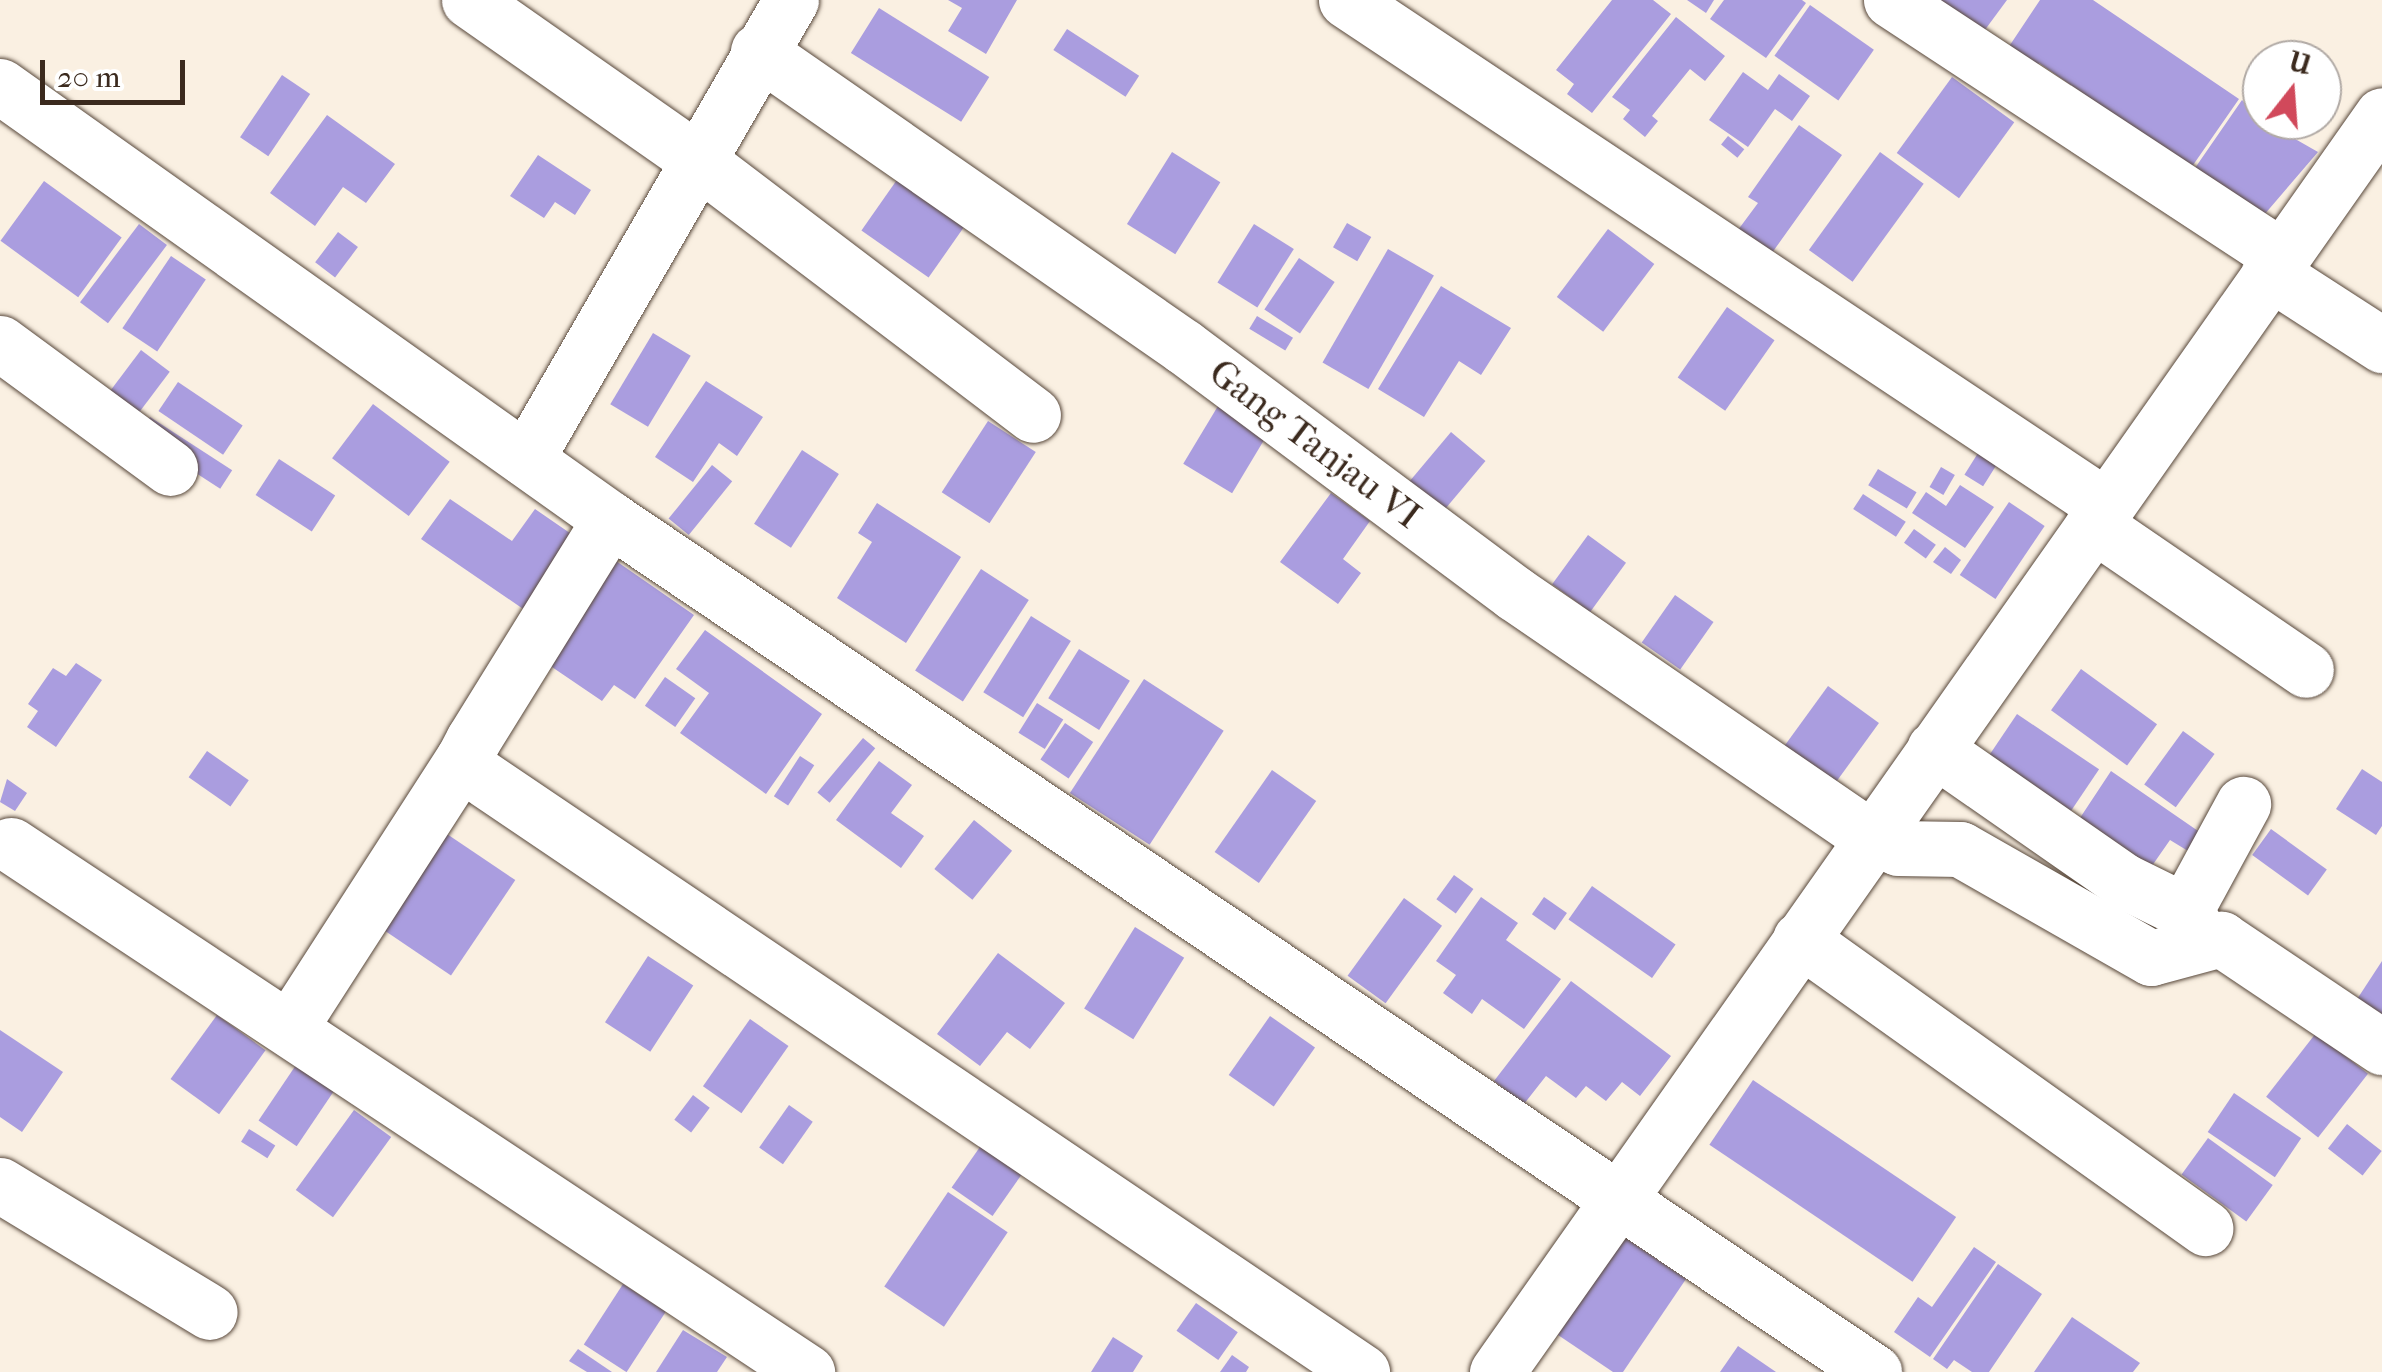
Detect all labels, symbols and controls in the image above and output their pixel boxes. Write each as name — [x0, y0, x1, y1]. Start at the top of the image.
scale bar — [45, 40, 190, 102]
north arrow — [2242, 40, 2342, 140]
text: U — [2285, 44, 2316, 82]
text: 20 m — [57, 60, 120, 95]
street label: Gang Tanjau VI — [1200, 350, 1430, 538]

